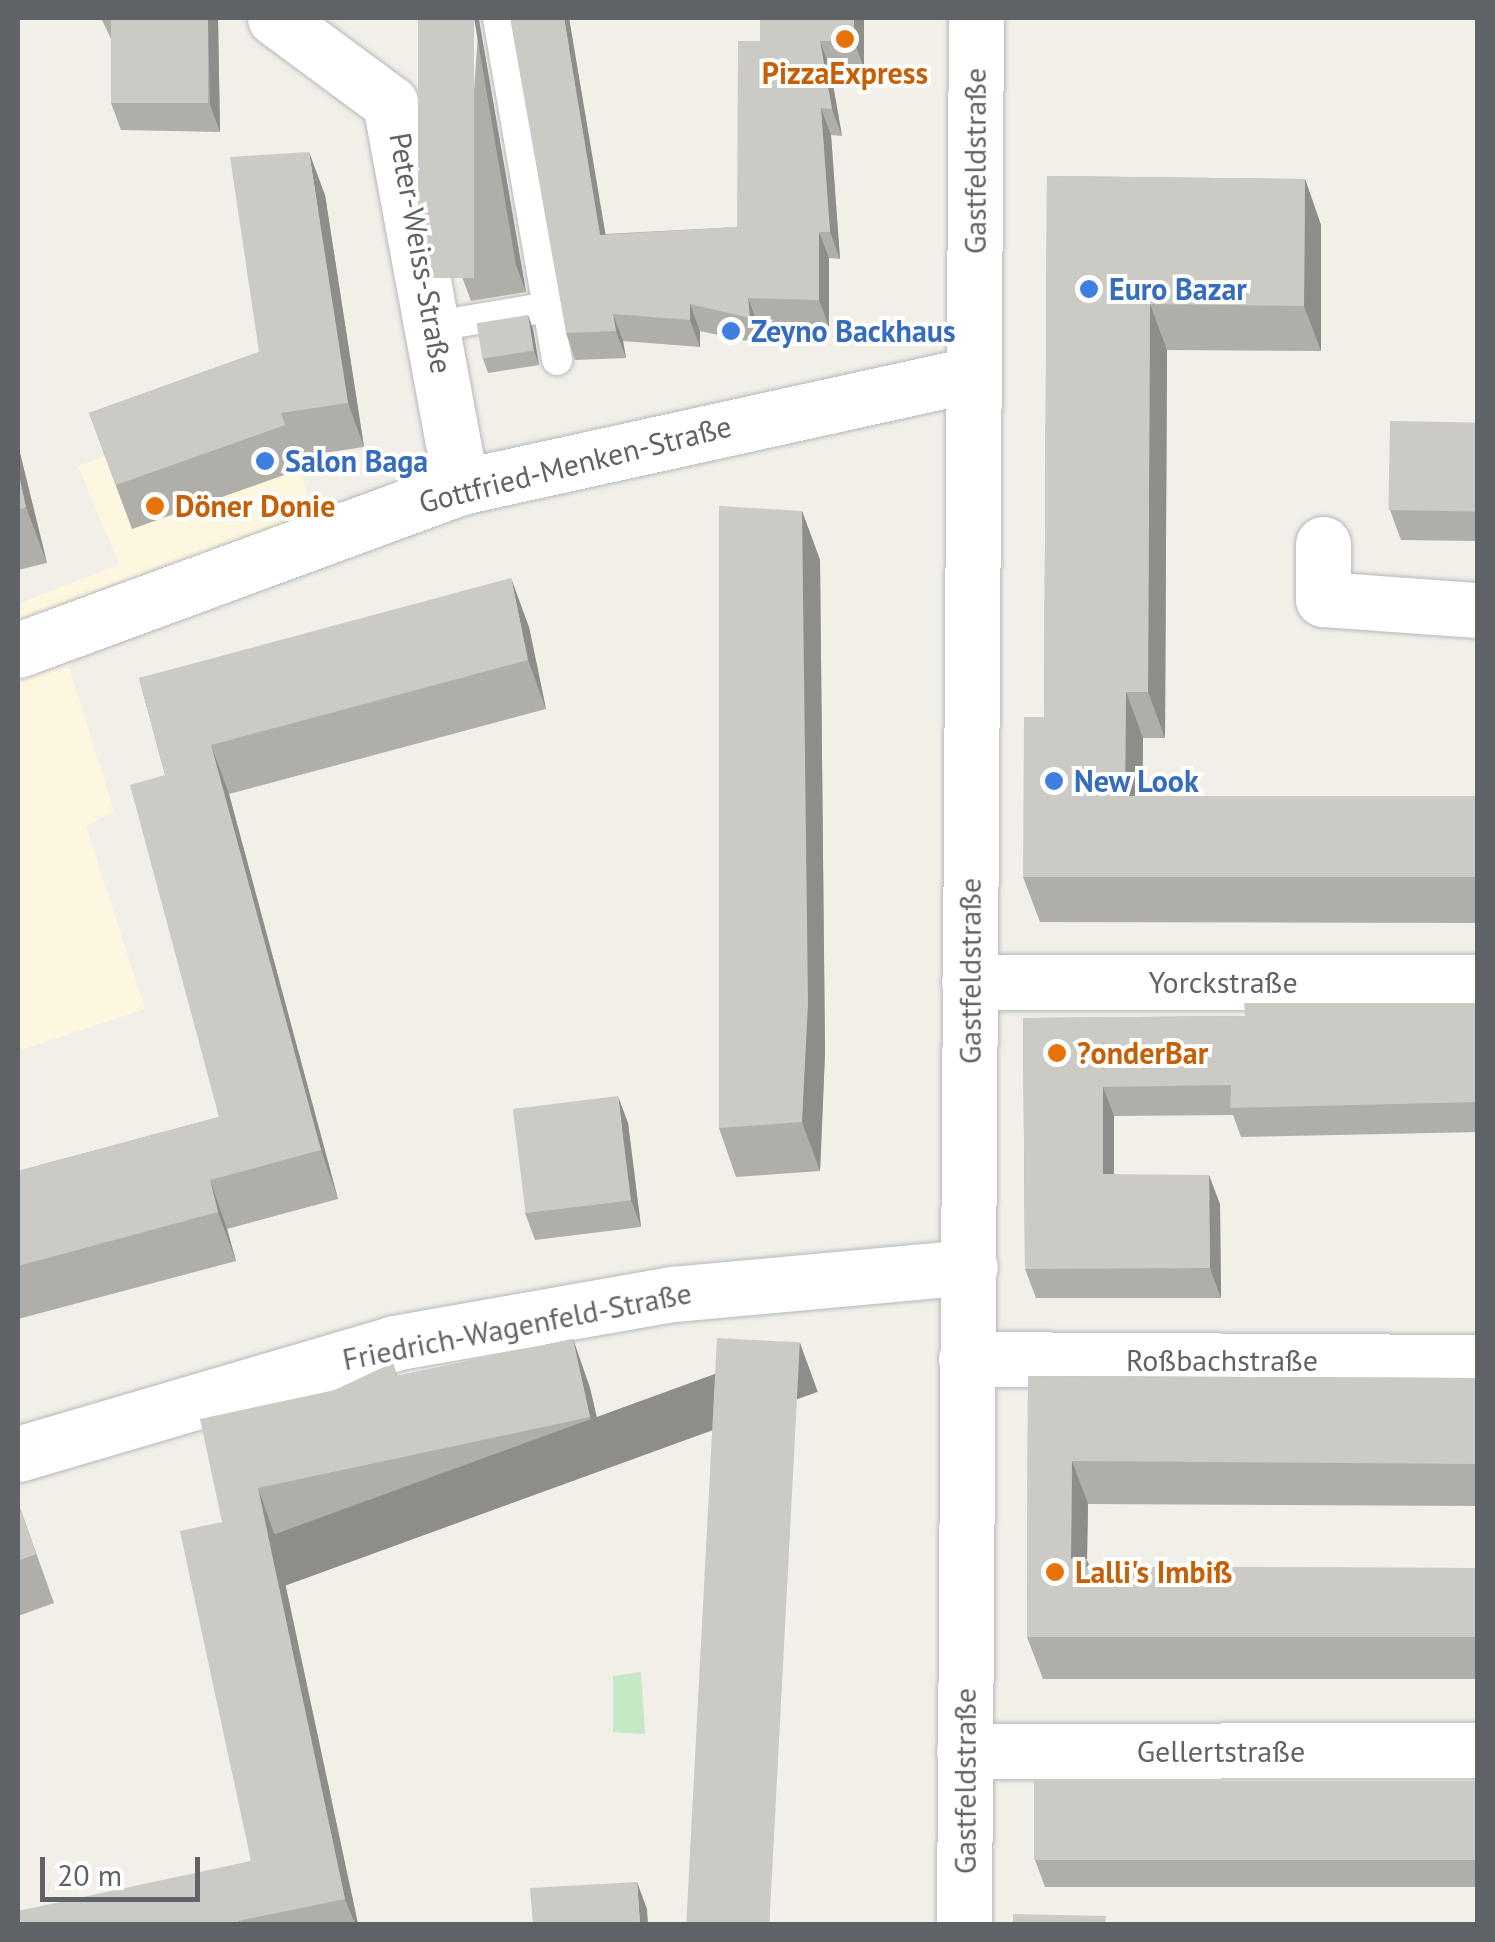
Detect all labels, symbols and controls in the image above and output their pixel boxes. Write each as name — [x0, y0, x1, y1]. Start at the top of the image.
marker: PizzaExpress — [834, 28, 856, 50]
place label: PizzaExpress — [762, 55, 928, 91]
street label: Gastfeldstraße — [957, 68, 993, 254]
street label: Peter-Weiss-Straße — [382, 130, 460, 376]
place label: Euro Bazar — [1109, 271, 1247, 307]
marker: Euro Bazar — [1078, 278, 1100, 300]
place label: Zeyno Backhaus — [751, 313, 956, 349]
marker: Zeyno Backhaus — [720, 320, 742, 342]
street label: Gottfried-Menken-Straße — [415, 408, 735, 520]
place label: Salon Baga — [285, 443, 428, 479]
marker: Salon Baga — [254, 450, 276, 472]
place label: Döner Donie — [175, 488, 335, 524]
marker: Döner Donie — [144, 495, 166, 517]
place label: New Look — [1074, 763, 1199, 799]
marker: New Look — [1043, 770, 1065, 792]
street label: Gastfeldstraße — [952, 878, 988, 1064]
street label: Yorckstraße — [1148, 964, 1298, 1000]
place label: ?onderBar — [1077, 1035, 1208, 1071]
marker: ?onderBar — [1046, 1042, 1068, 1064]
street label: Friedrich-Wagenfeld-Straße — [339, 1274, 695, 1378]
street label: Roßbachstraße — [1126, 1342, 1318, 1378]
place label: Lalli's Imbiß — [1075, 1554, 1232, 1590]
marker: Lalli's Imbiß — [1044, 1561, 1066, 1583]
street label: Gastfeldstraße — [947, 1688, 983, 1874]
street label: Gellertstraße — [1137, 1733, 1305, 1769]
scale bar — [45, 1837, 205, 1899]
text: 20 m — [57, 1855, 122, 1894]

